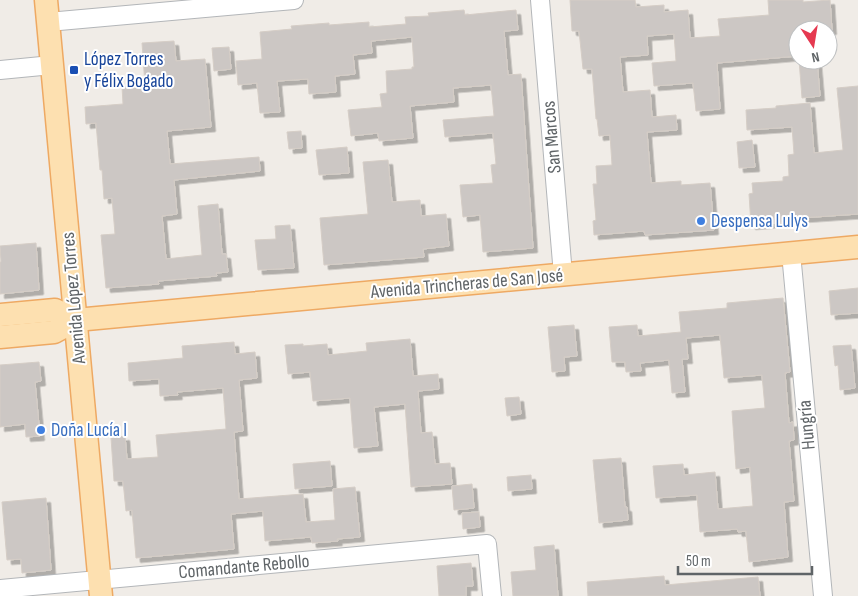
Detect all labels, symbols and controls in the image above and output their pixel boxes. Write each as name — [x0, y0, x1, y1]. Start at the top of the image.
north arrow — [788, 20, 838, 70]
place label: López Torres y Félix Bogado — [84, 48, 173, 93]
text: N — [810, 48, 821, 66]
marker: López Torres y Félix Bogado — [68, 64, 80, 76]
street label: San Marcos — [537, 100, 567, 174]
place label: Despensa Lulys — [711, 210, 808, 233]
marker: Despensa Lulys — [695, 215, 707, 227]
street label: Avenida López Torres — [57, 231, 91, 366]
street label: Avenida Trincheras de San José — [369, 264, 564, 304]
street label: Hungría — [793, 399, 821, 451]
place label: Doña Lucía I — [51, 419, 127, 442]
marker: Doña Lucía I — [35, 424, 47, 436]
scale bar — [678, 544, 812, 576]
street label: Comandante Rebollo — [178, 550, 310, 584]
text: 50 m — [686, 552, 711, 571]

